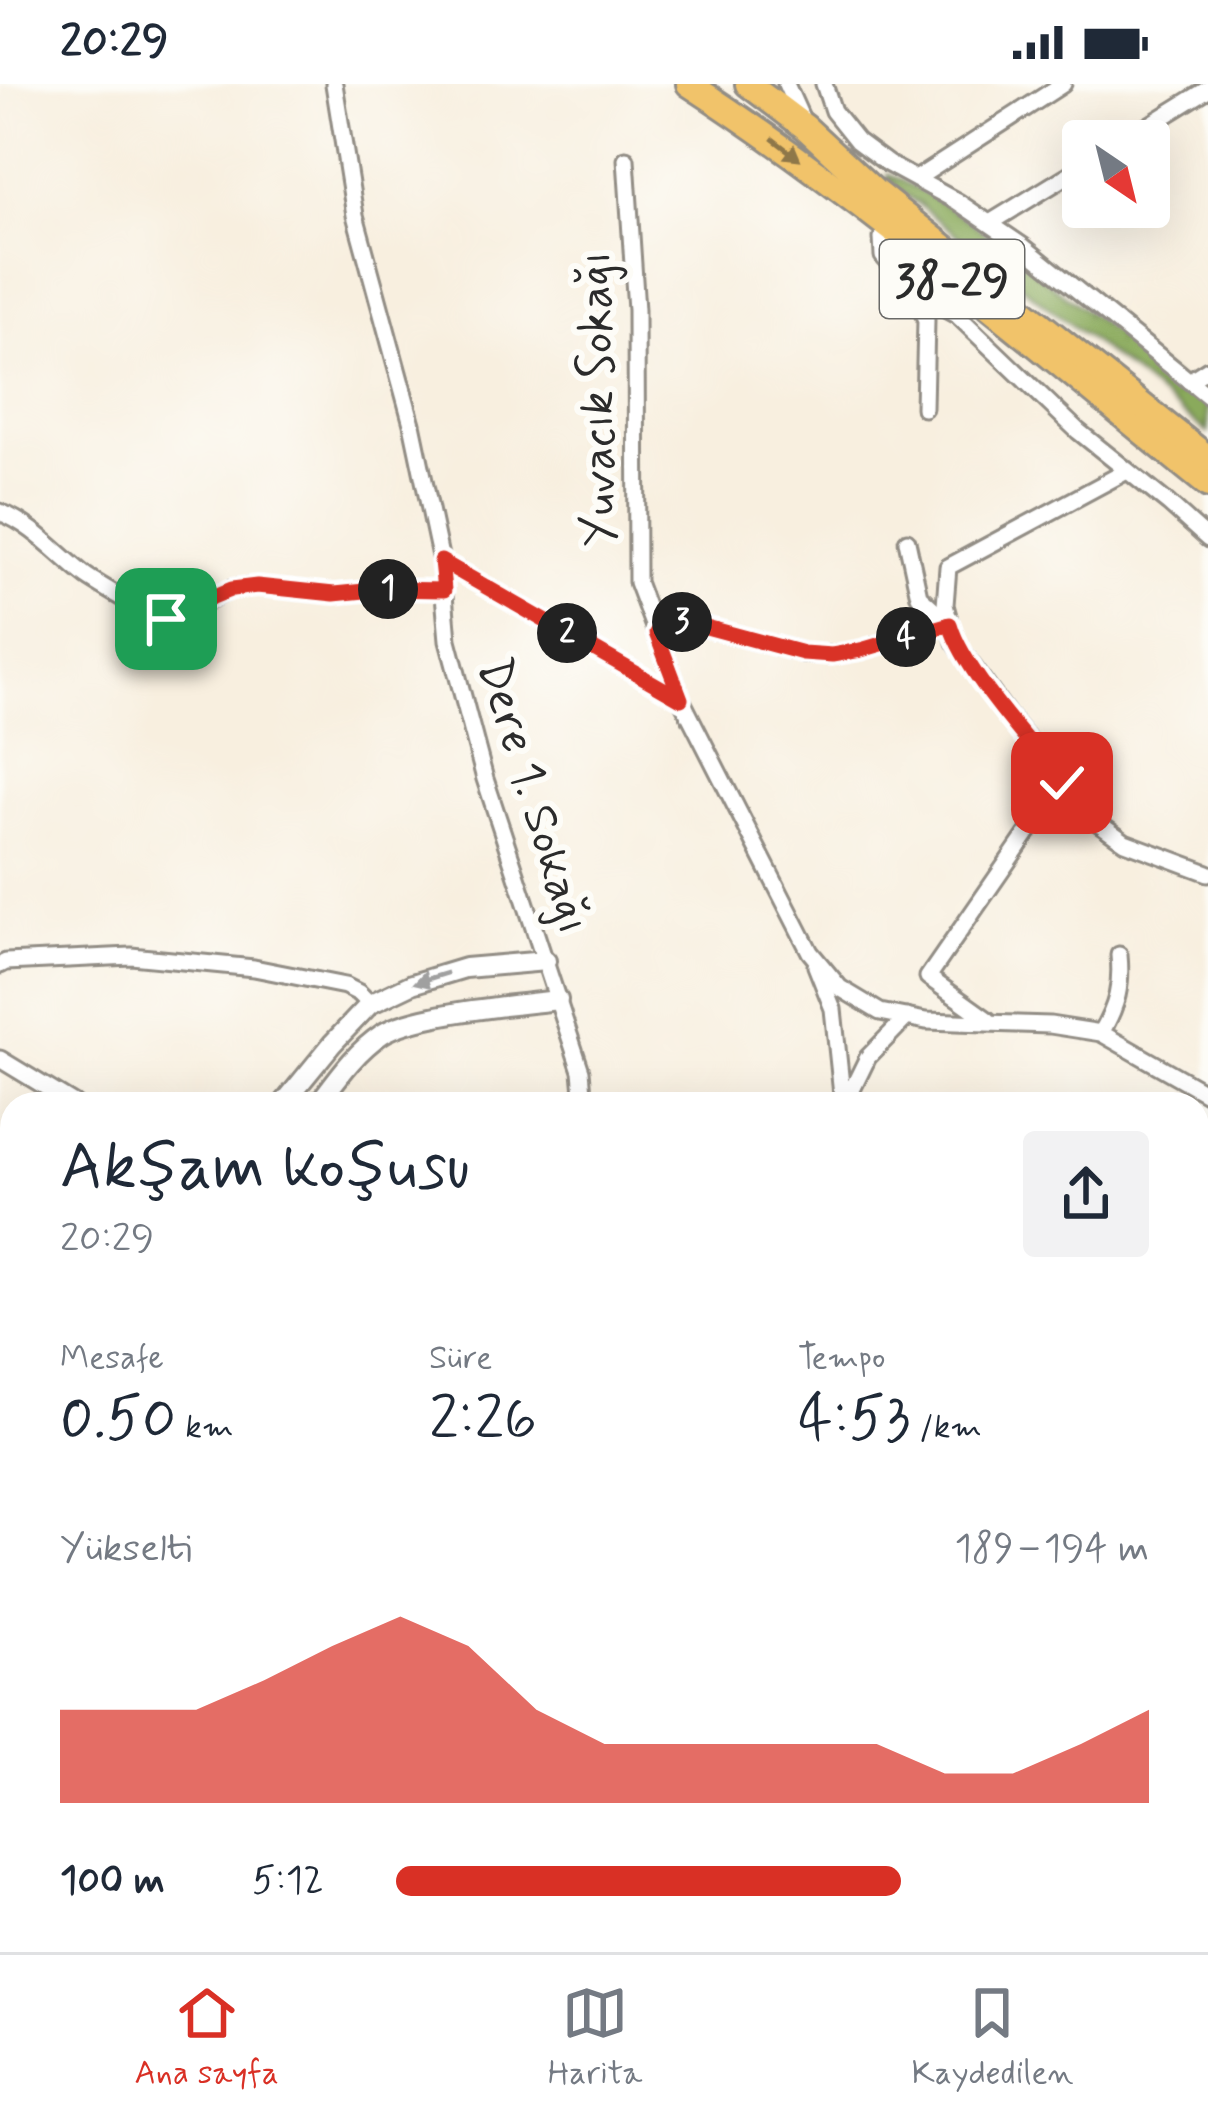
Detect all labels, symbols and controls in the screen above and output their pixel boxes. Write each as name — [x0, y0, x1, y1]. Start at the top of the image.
text: 20:29 — [60, 13, 169, 72]
north arrow — [1062, 120, 1170, 228]
map controls — [1062, 120, 1170, 228]
one-way arrow — [770, 136, 802, 161]
road number: 38-29 — [880, 240, 1024, 318]
street label: Yuvacık Sokağı — [564, 251, 633, 547]
pin: 1 — [358, 559, 418, 619]
text: 1 — [381, 567, 395, 611]
pin — [115, 568, 217, 670]
icon: arrive — [133, 586, 199, 652]
pin: 3 — [652, 592, 712, 652]
text: 3 — [675, 600, 689, 644]
pin: 2 — [537, 603, 597, 663]
pin: 4 — [876, 607, 936, 667]
text: 2 — [559, 611, 575, 655]
text: 4 — [896, 615, 916, 659]
street label: Dere 1. Sokağı — [461, 651, 604, 941]
pin — [1011, 732, 1113, 834]
icon: check — [1029, 750, 1095, 816]
one-way arrow — [412, 970, 449, 988]
text: Akşam koşusu — [60, 1126, 470, 1212]
button: share — [1023, 1131, 1149, 1257]
text: 20:29 — [60, 1214, 154, 1265]
text: Mesafe — [60, 1337, 164, 1381]
text: Süre — [429, 1337, 492, 1381]
text: Tempo — [798, 1337, 885, 1381]
text: 0.50 — [60, 1381, 176, 1460]
text: 2:26 — [429, 1381, 537, 1460]
text: 4:53 — [798, 1381, 910, 1460]
text: km — [176, 1406, 233, 1450]
text: /km — [910, 1406, 982, 1450]
text: Yükselti — [60, 1524, 192, 1575]
text: 189–194 m — [954, 1524, 1149, 1575]
text: 100 m — [60, 1856, 165, 1907]
text: 5:12 — [252, 1856, 324, 1907]
tab: Ana sayfa — [135, 1980, 279, 2096]
tab: Harita — [548, 1980, 642, 2096]
tab: Kaydedilen — [911, 1980, 1073, 2096]

